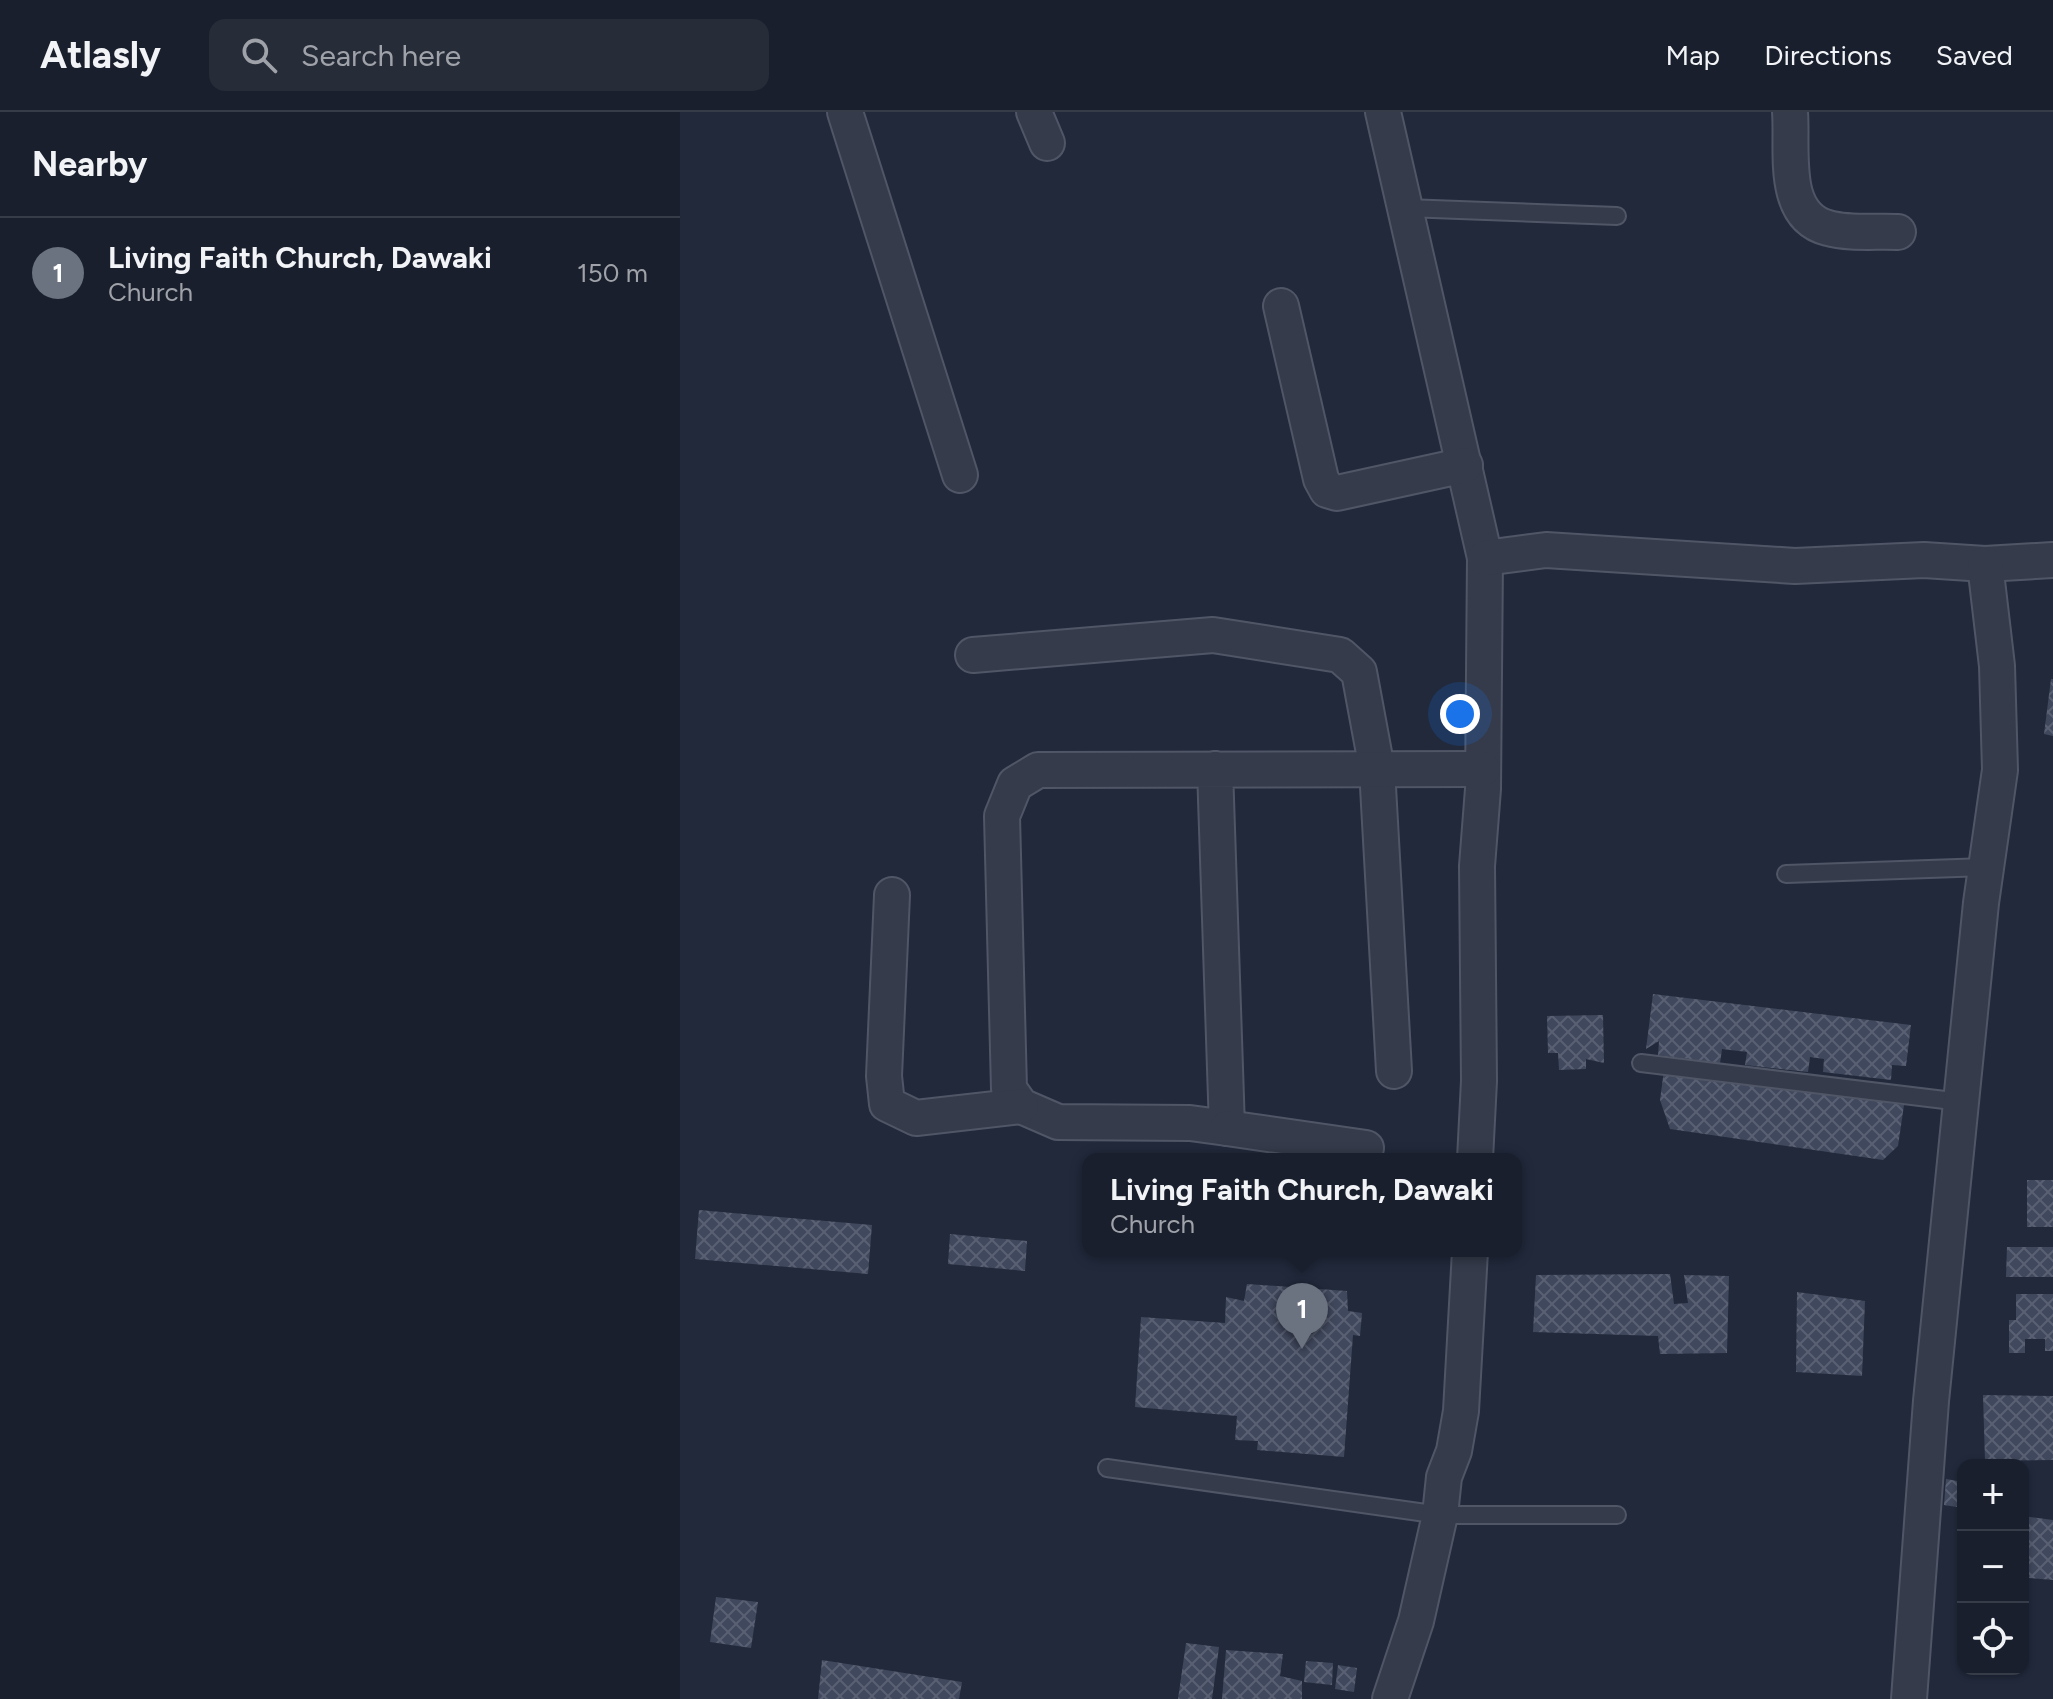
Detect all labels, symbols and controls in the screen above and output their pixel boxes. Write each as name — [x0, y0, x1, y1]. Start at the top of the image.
search box — [209, 19, 769, 91]
text: Atlasly — [40, 32, 161, 78]
icon: search — [237, 33, 281, 77]
text: Search here — [301, 37, 461, 74]
text: Map — [1666, 38, 1720, 72]
text: Directions — [1764, 38, 1892, 72]
text: Saved — [1936, 38, 2013, 72]
text: Nearby — [32, 144, 147, 185]
text: Living Faith Church, Dawaki — [108, 239, 492, 276]
text: 1 — [53, 257, 63, 289]
text: 150 m — [577, 257, 648, 289]
text: Church — [108, 276, 193, 308]
your location — [1440, 694, 1480, 734]
popup — [1082, 1153, 1522, 1257]
text: Living Faith Church, Dawaki — [1110, 1171, 1494, 1208]
text: Church — [1110, 1208, 1195, 1240]
pin: 1 — [1276, 1283, 1328, 1349]
map controls — [1957, 1459, 2029, 1675]
button: + — [1957, 1459, 2029, 1531]
button: − — [1957, 1531, 2029, 1603]
button: locate — [1957, 1603, 2029, 1675]

